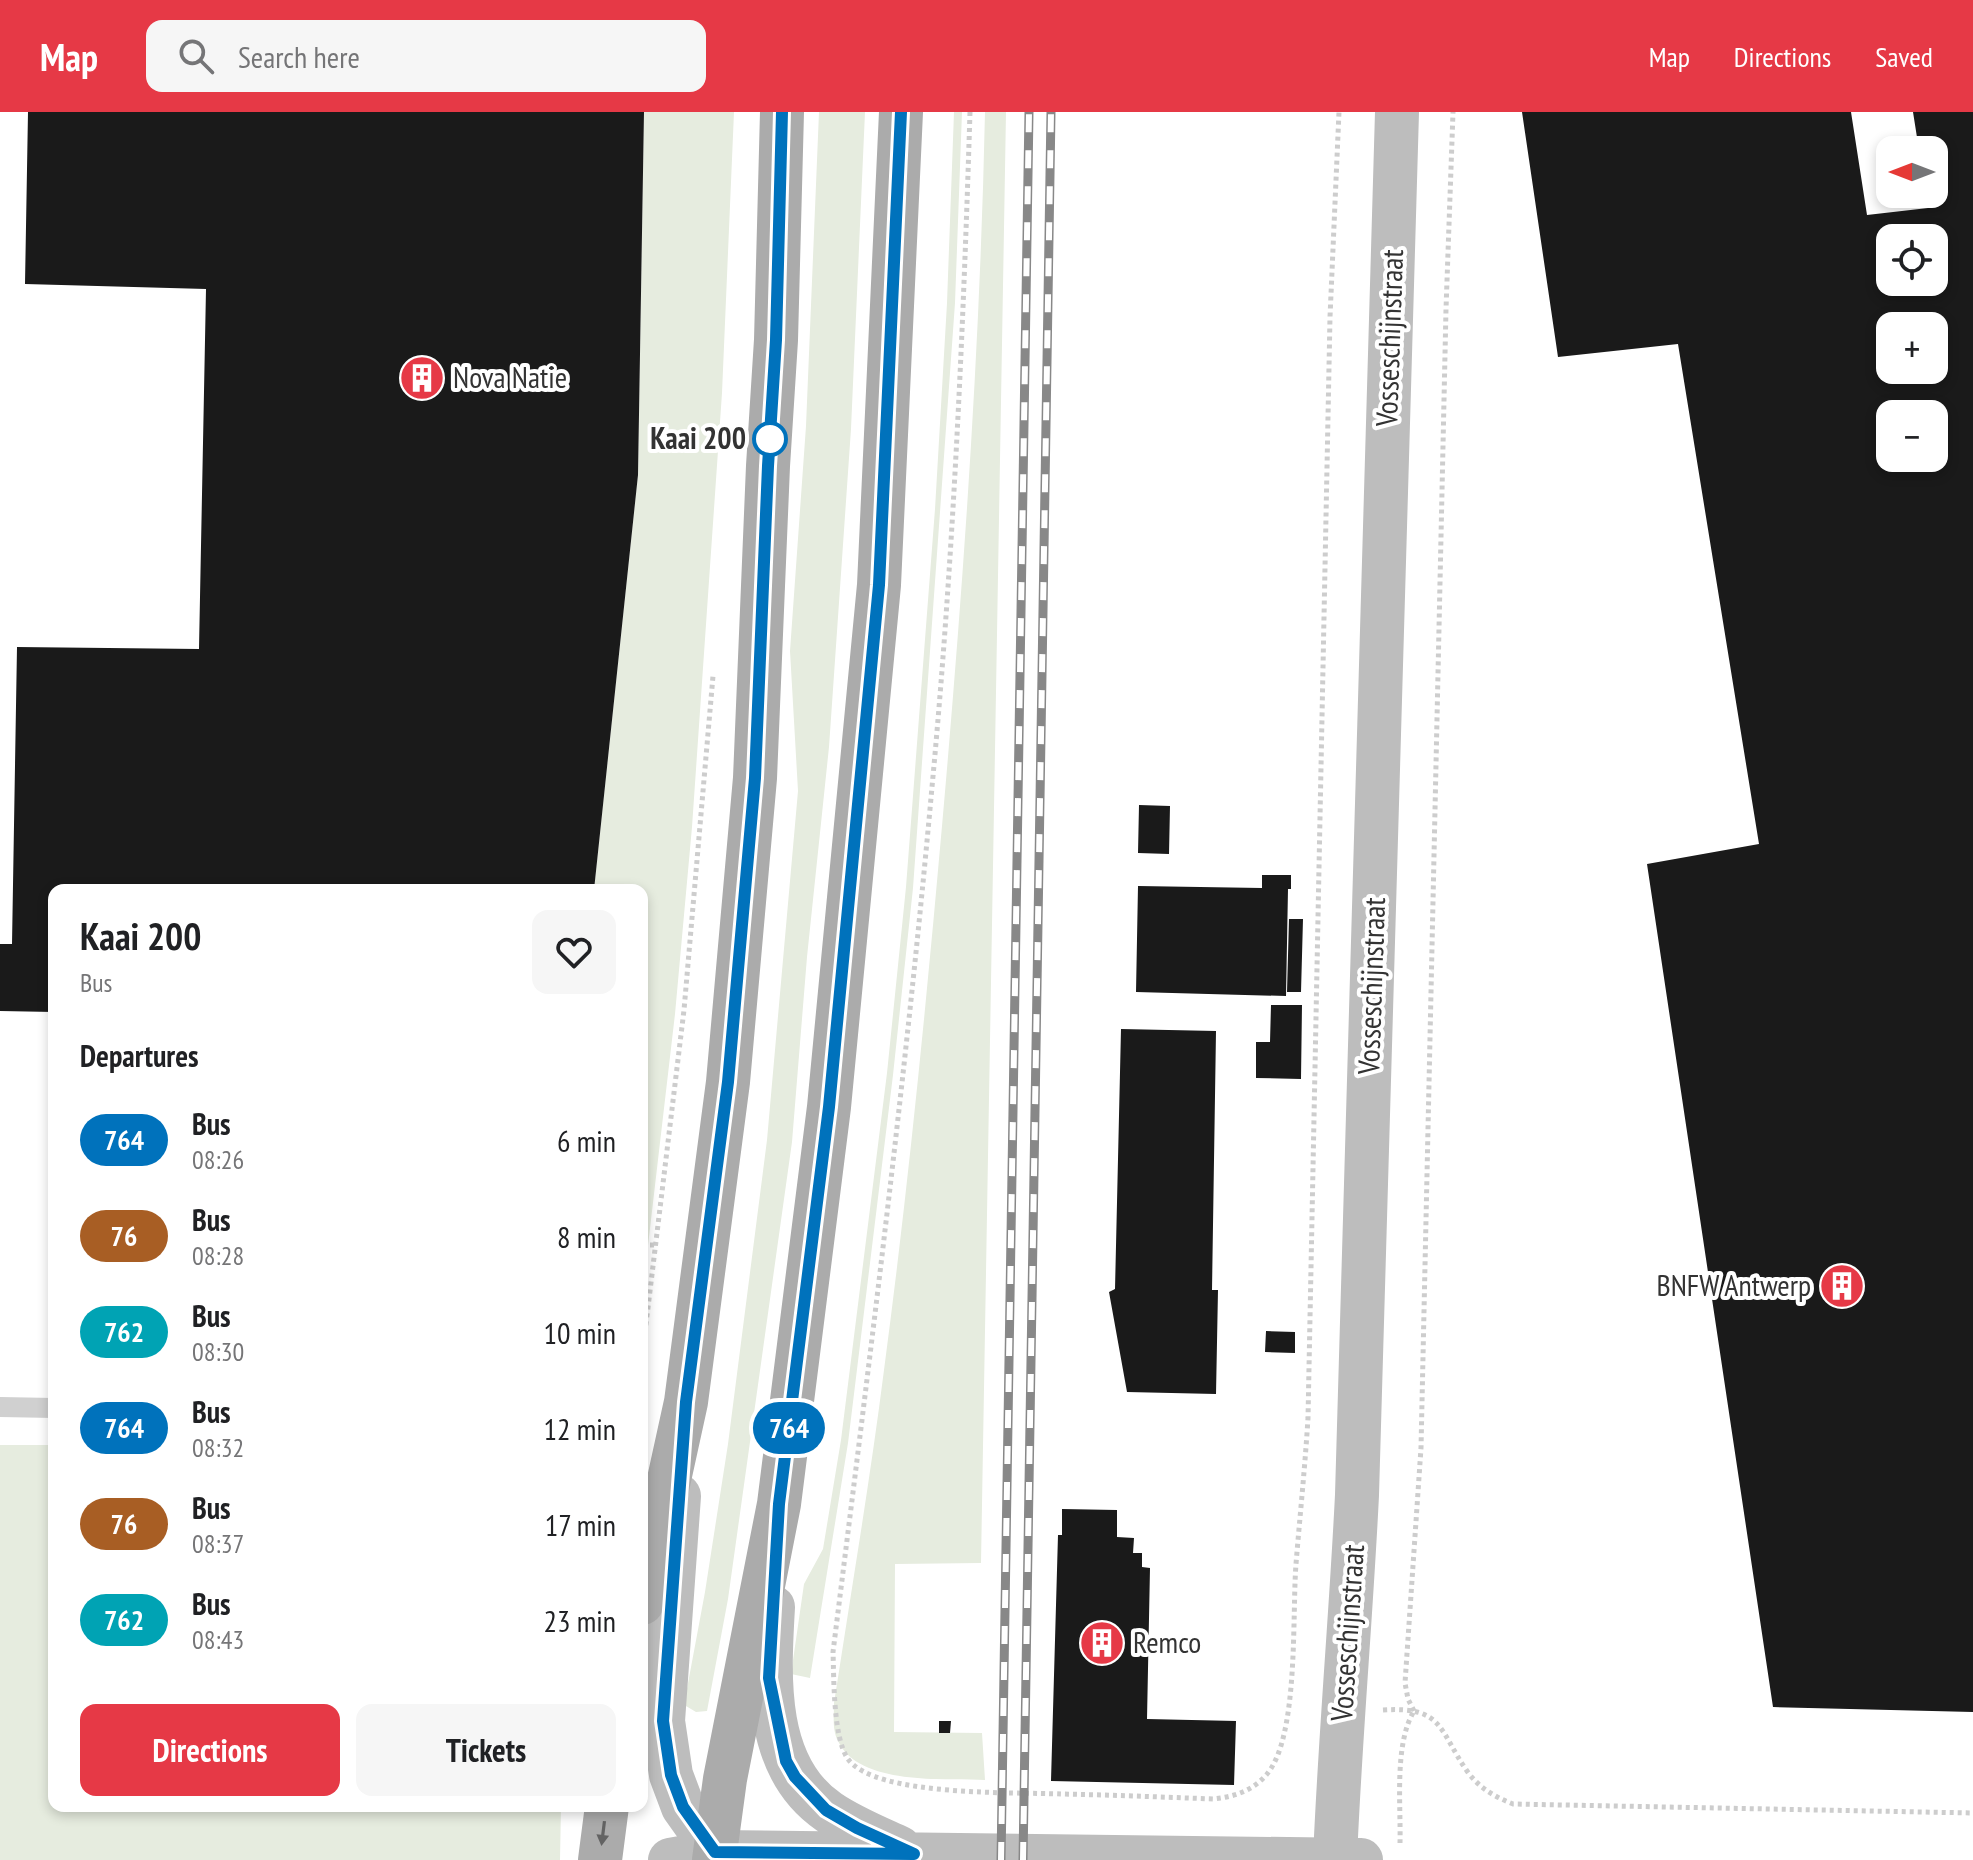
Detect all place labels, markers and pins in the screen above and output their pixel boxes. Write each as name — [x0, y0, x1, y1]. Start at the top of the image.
building icon: Nova Natie — [398, 354, 446, 402]
place label: Nova Natie — [453, 357, 567, 396]
place label: Kaai 200 — [650, 418, 746, 457]
marker: Kaai 200 — [753, 422, 787, 456]
building icon: BNFW Antwerp — [1818, 1262, 1866, 1310]
place label: BNFW Antwerp — [1657, 1265, 1811, 1304]
building icon: Remco — [1078, 1619, 1126, 1667]
place label: Remco — [1133, 1622, 1201, 1661]

